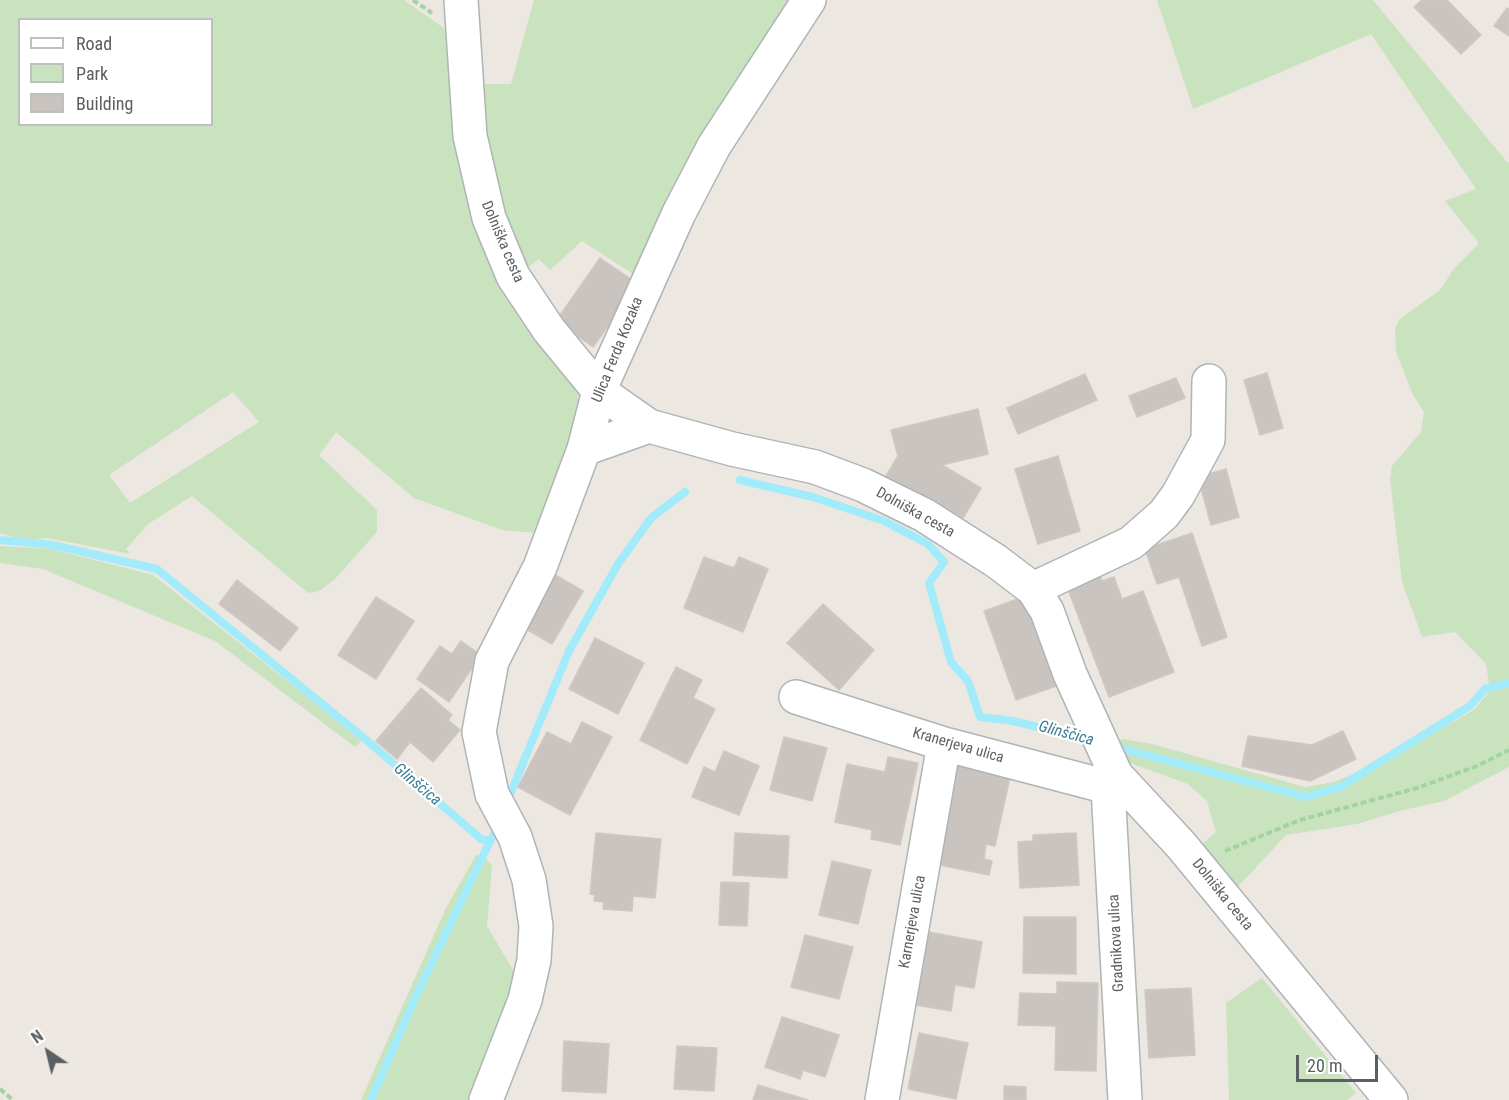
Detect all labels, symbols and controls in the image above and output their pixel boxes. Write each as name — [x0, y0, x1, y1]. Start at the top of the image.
legend — [18, 18, 213, 126]
text: Road — [76, 33, 112, 54]
text: Park — [76, 63, 108, 84]
text: Building — [76, 93, 133, 114]
street label: Dolniška cesta — [477, 198, 527, 286]
street label: Ulica Ferda Kozaka — [589, 294, 647, 406]
street label: Dolniška cesta — [873, 484, 957, 542]
water label: Glinščica — [1036, 717, 1096, 751]
street label: Kranerjeva ulica — [910, 724, 1006, 768]
water label: Glinščica — [389, 760, 445, 810]
street label: Dolniška cesta — [1188, 856, 1256, 934]
street label: Karnerjeva ulica — [896, 874, 930, 970]
street label: Gradnikova ulica — [1105, 894, 1129, 992]
north arrow — [18, 1022, 78, 1082]
text: N — [28, 1026, 47, 1047]
scale bar — [1299, 1043, 1382, 1081]
text: 20 m — [1307, 1055, 1342, 1076]

